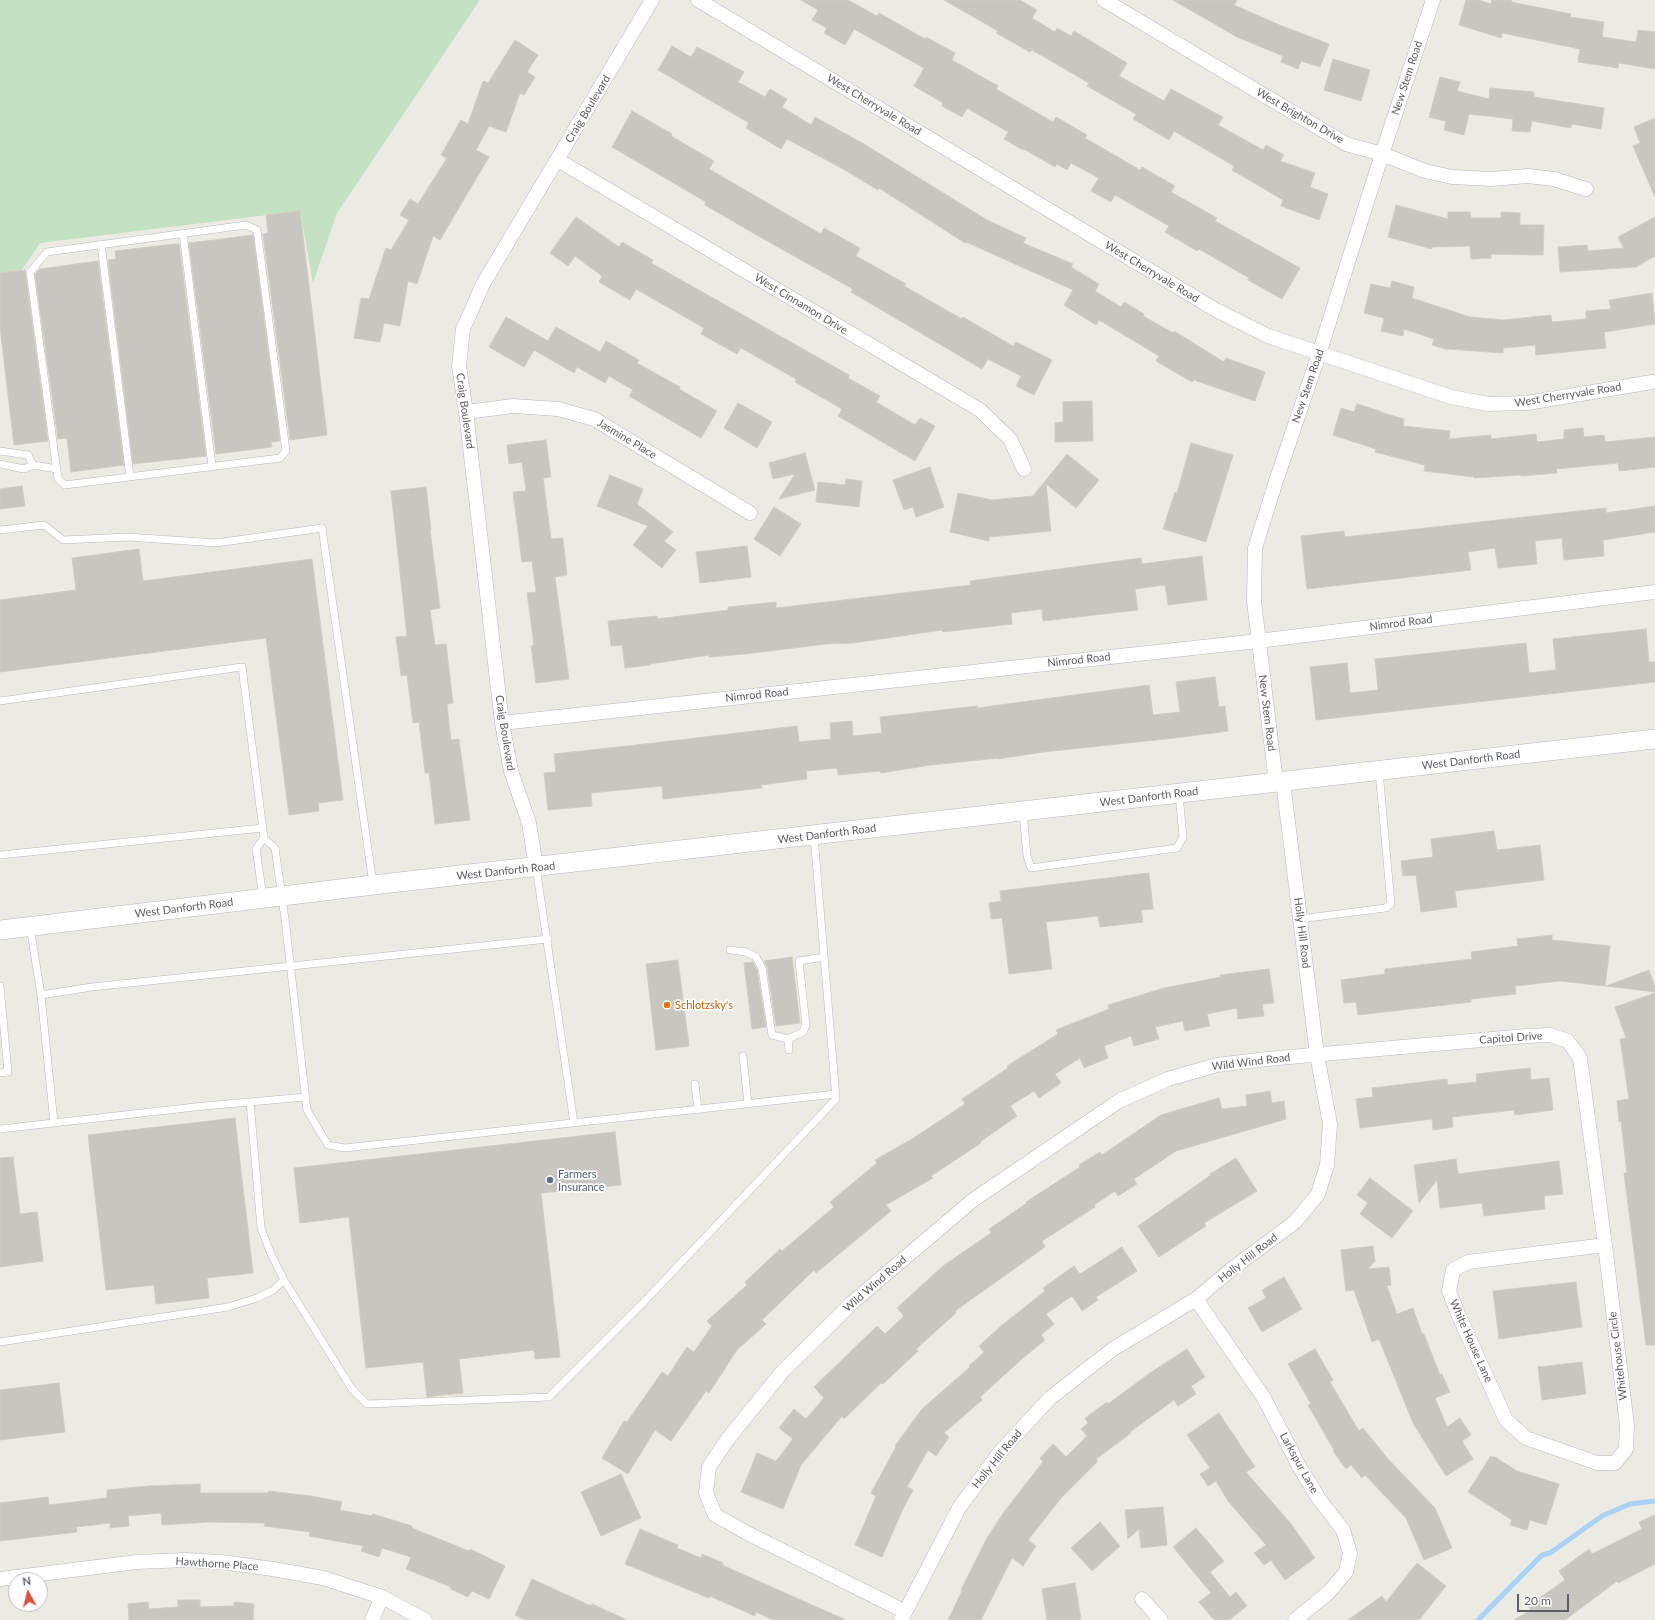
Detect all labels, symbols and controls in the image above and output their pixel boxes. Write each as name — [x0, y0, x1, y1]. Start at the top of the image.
street label: New Stem Road — [1389, 39, 1425, 117]
street label: West Cherryvale Road — [824, 72, 924, 138]
street label: Craig Boulevard — [563, 73, 613, 145]
street label: West Brighton Drive — [1254, 86, 1346, 146]
street label: West Cherryvale Road — [1102, 239, 1202, 305]
street label: West Cinnamon Drive — [752, 271, 850, 337]
street label: New Stem Road — [1289, 347, 1327, 425]
street label: Craig Boulevard — [453, 372, 477, 450]
street label: West Cherryvale Road — [1514, 380, 1622, 410]
street label: Jasmine Place — [595, 416, 659, 462]
street label: Nimrod Road — [1369, 613, 1433, 633]
street label: Nimrod Road — [1047, 650, 1111, 670]
street label: New Stem Road — [1256, 674, 1278, 752]
street label: Nimrod Road — [725, 685, 789, 705]
street label: Craig Boulevard — [492, 694, 518, 772]
street label: West Danforth Road — [1421, 747, 1521, 773]
street label: West Danforth Road — [1099, 784, 1199, 810]
street label: West Danforth Road — [777, 821, 877, 847]
street label: West Danforth Road — [456, 859, 556, 883]
street label: West Danforth Road — [134, 895, 234, 921]
street label: Holly Hill Road — [1291, 897, 1313, 969]
place label: Schlotzsky's — [675, 998, 733, 1012]
marker: Schlotzsky's — [662, 1000, 672, 1010]
street label: Capitol Drive — [1479, 1029, 1543, 1047]
street label: Wild Wind Road — [1211, 1051, 1291, 1073]
place label: Farmers Insurance — [558, 1167, 605, 1193]
marker: Farmers Insurance — [545, 1175, 555, 1185]
street label: Holly Hill Road — [1216, 1231, 1280, 1285]
street label: Wild Wind Road — [841, 1253, 909, 1315]
street label: White House Lane — [1447, 1297, 1495, 1385]
street label: Whitehouse Circle — [1606, 1311, 1630, 1401]
street label: Holly Hill Road — [969, 1427, 1025, 1491]
street label: Larkspur Lane — [1277, 1430, 1321, 1496]
street label: Hawthorne Place — [175, 1555, 259, 1573]
north arrow — [8, 1572, 48, 1612]
text: N — [22, 1574, 32, 1588]
scale bar — [1519, 1586, 1571, 1612]
text: 20 m — [1524, 1593, 1551, 1608]

